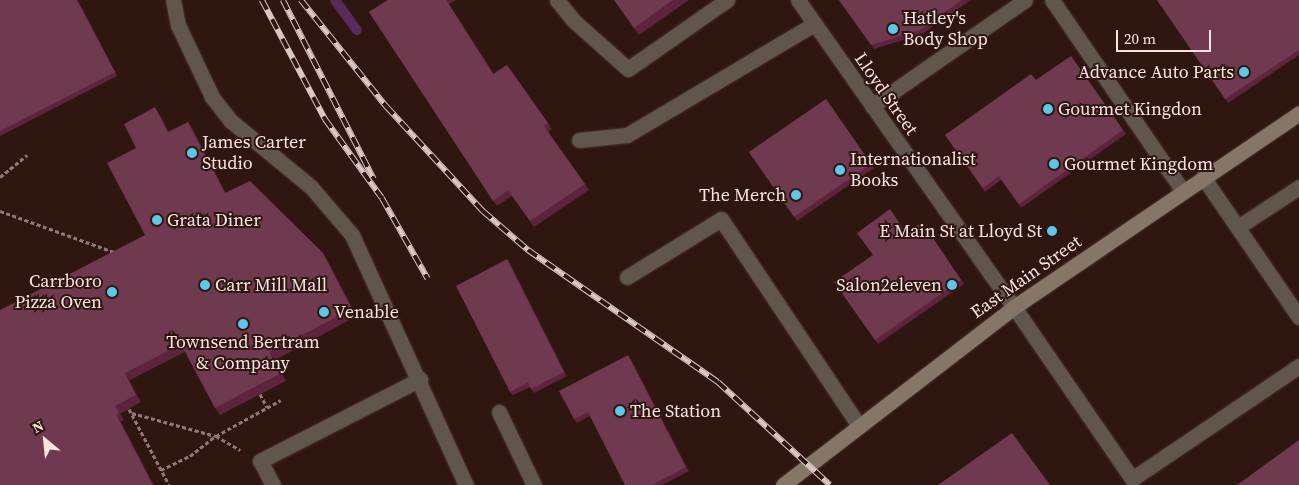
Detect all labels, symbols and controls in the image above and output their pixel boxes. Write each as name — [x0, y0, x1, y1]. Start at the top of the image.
place label: Hatley's Body Shop — [903, 8, 988, 50]
scale bar — [1119, 20, 1214, 52]
marker: Hatley's Body Shop — [887, 23, 899, 35]
text: 20 m — [1124, 28, 1156, 49]
street label: Lloyd Street — [850, 49, 922, 139]
place label: Advance Auto Parts — [1078, 61, 1234, 83]
marker: Advance Auto Parts — [1238, 66, 1250, 78]
place label: Gourmet Kingdon — [1058, 98, 1202, 120]
marker: Gourmet Kingdon — [1042, 103, 1054, 115]
place label: James Carter Studio — [202, 132, 306, 174]
marker: James Carter Studio — [186, 147, 198, 159]
place label: Internationalist Books — [850, 149, 976, 192]
place label: Gourmet Kingdom — [1064, 153, 1213, 175]
marker: Gourmet Kingdom — [1048, 158, 1060, 170]
marker: Internationalist Books — [834, 164, 846, 176]
place label: The Merch — [699, 184, 786, 206]
marker: The Merch — [790, 189, 802, 201]
place label: Grata Diner — [167, 209, 261, 231]
marker: Grata Diner — [151, 214, 163, 226]
place label: E Main St at Lloyd St — [879, 220, 1042, 242]
marker: E Main St at Lloyd St — [1046, 225, 1058, 237]
street label: East Main Street — [967, 231, 1085, 323]
place label: Carrboro Pizza Oven — [15, 271, 102, 314]
place label: Carr Mill Mall — [215, 274, 327, 296]
place label: Salon2eleven — [836, 274, 942, 296]
marker: Carr Mill Mall — [199, 279, 211, 291]
marker: Salon2eleven — [946, 279, 958, 291]
marker: Carrboro Pizza Oven — [106, 286, 118, 298]
place label: Venable — [334, 301, 399, 323]
marker: Venable — [318, 306, 330, 318]
marker: Townsend Bertram & Company — [237, 318, 249, 330]
place label: Townsend Bertram & Company — [166, 332, 320, 374]
place label: The Station — [630, 400, 721, 422]
marker: The Station — [614, 405, 626, 417]
north arrow — [20, 415, 70, 465]
text: N — [29, 416, 47, 438]

